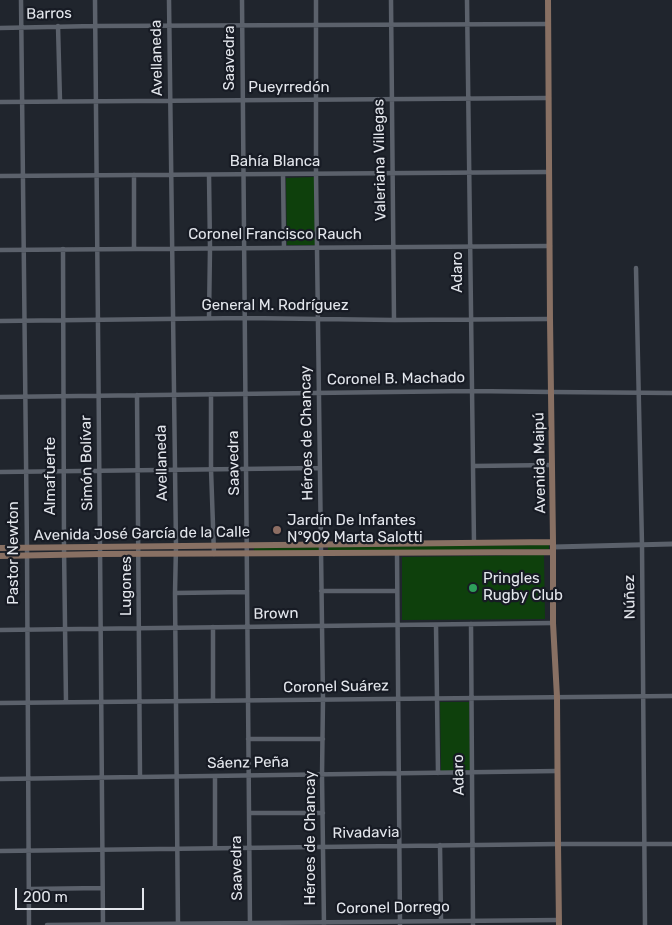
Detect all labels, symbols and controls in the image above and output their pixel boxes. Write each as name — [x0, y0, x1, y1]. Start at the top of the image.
street label: Barros — [26, 5, 72, 23]
street label: Avellaneda — [147, 20, 167, 96]
street label: Saavedra — [221, 26, 239, 90]
street label: Pueyrredón — [248, 79, 330, 97]
street label: Valeriana Villegas — [370, 99, 390, 221]
street label: Bahía Blanca — [230, 153, 320, 171]
street label: Coronel Francisco Rauch — [188, 226, 362, 244]
street label: Adaro — [449, 251, 467, 293]
street label: General M. Rodríguez — [201, 297, 349, 315]
street label: Héroes de Chancay — [297, 365, 317, 501]
street label: Coronel B. Machado — [327, 369, 465, 389]
street label: Avenida Maipú — [530, 412, 550, 514]
street label: Simón Bolívar — [77, 415, 97, 511]
street label: Avellaneda — [152, 425, 172, 501]
street label: Saavedra — [224, 430, 244, 496]
street label: Almafuerte — [42, 437, 60, 515]
street label: Pastor Newton — [5, 501, 23, 605]
place label: Jardín De Infantes Nº909 Marta Salotti — [287, 512, 423, 547]
street label: Avenida José García de la Calle — [34, 523, 250, 545]
marker: Jardín De Infantes Nº909 Marta Salotti — [271, 524, 283, 536]
street label: Lugones — [118, 556, 136, 616]
place label: Pringles Rugby Club — [483, 570, 563, 605]
street label: Núñez — [621, 575, 639, 619]
marker: Pringles Rugby Club — [467, 582, 479, 594]
street label: Brown — [253, 605, 299, 623]
street label: Coronel Suárez — [283, 677, 389, 697]
street label: Sáenz Peña — [207, 753, 289, 773]
street label: Adaro — [450, 754, 468, 796]
street label: Héroes de Chancay — [302, 770, 320, 906]
street label: Rivadavia — [332, 823, 400, 843]
street label: Saavedra — [227, 835, 247, 901]
scale bar — [18, 878, 146, 910]
text: 200 m — [23, 888, 68, 906]
street label: Coronel Dorrego — [336, 898, 450, 918]

